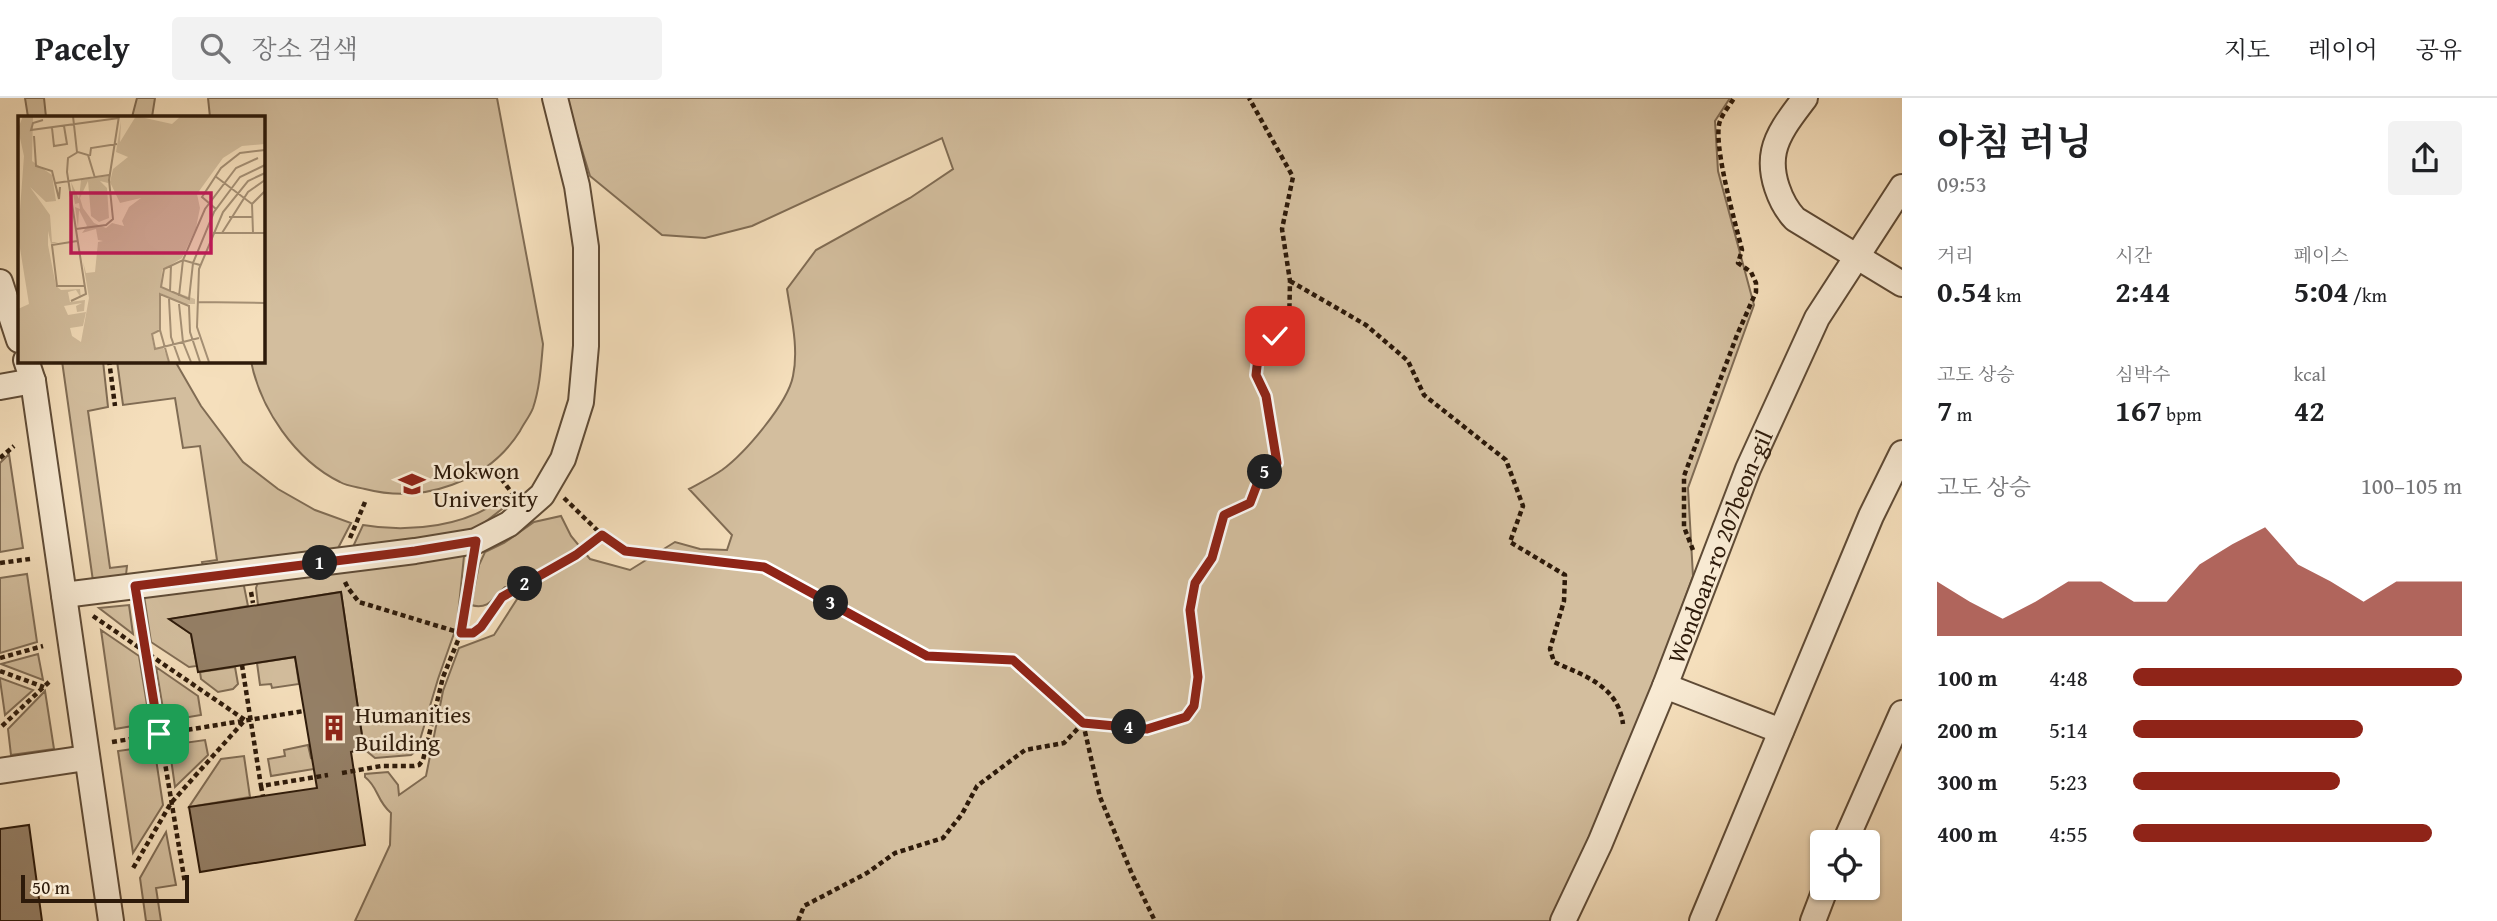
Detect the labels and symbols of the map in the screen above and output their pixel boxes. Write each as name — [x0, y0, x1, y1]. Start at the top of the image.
inset map — [18, 116, 264, 362]
pin — [1245, 306, 1305, 366]
street label: Wondoan-ro 207beon-gil — [1658, 424, 1781, 668]
place label: Mokwon University — [433, 453, 538, 516]
pin: 5 — [1248, 454, 1282, 490]
school or university icon: Mokwon University — [397, 469, 427, 499]
pin: 1 — [302, 546, 338, 580]
pin: 2 — [508, 566, 542, 602]
pin: 3 — [814, 586, 848, 620]
place label: Humanities Building — [355, 697, 471, 760]
pin — [129, 704, 189, 764]
pin: 4 — [1112, 710, 1146, 744]
building icon: Humanities Building — [319, 713, 349, 743]
scale bar — [21, 872, 189, 904]

